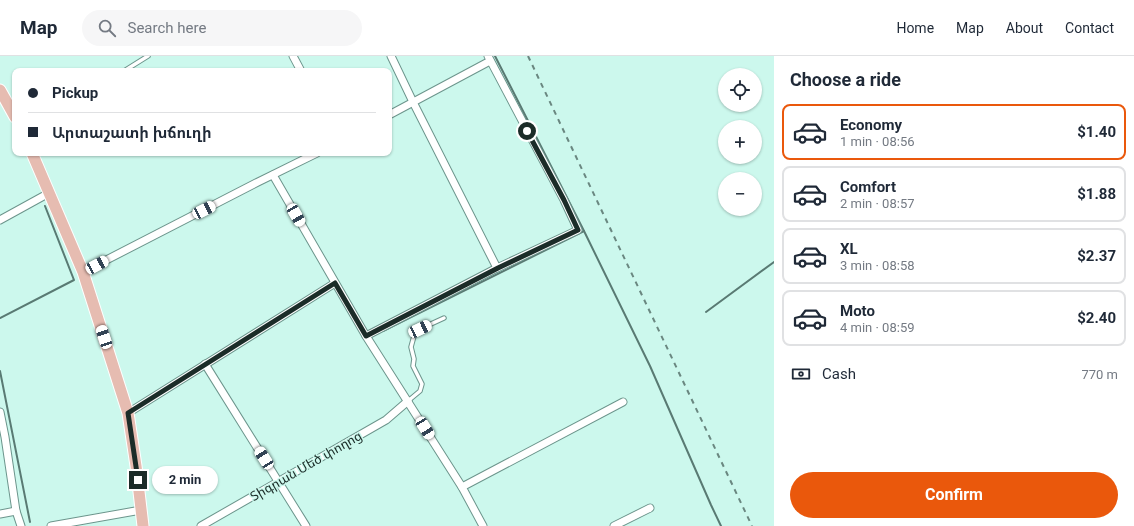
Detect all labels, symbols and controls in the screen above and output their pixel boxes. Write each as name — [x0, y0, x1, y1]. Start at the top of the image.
search box — [82, 10, 362, 46]
text: Map — [20, 16, 58, 39]
icon: search — [96, 17, 118, 39]
text: Search here — [128, 19, 206, 37]
text: Home — [896, 20, 934, 36]
text: Map — [956, 20, 984, 36]
text: About — [1006, 20, 1043, 36]
text: Contact — [1065, 20, 1114, 36]
map controls — [718, 68, 762, 216]
button: locate — [718, 68, 762, 112]
text: Choose a ride — [790, 69, 901, 90]
text: Pickup — [52, 84, 98, 102]
icon: car — [792, 114, 828, 150]
text: Economy — [840, 116, 902, 134]
button: + — [718, 120, 762, 164]
route start — [518, 122, 536, 140]
text: $1.40 — [1077, 123, 1116, 141]
text: Արտաշատի խճուղի — [52, 124, 212, 142]
text: 1 min · 08:56 — [840, 134, 915, 149]
button: − — [718, 172, 762, 216]
icon: car — [792, 176, 828, 212]
text: Comfort — [840, 178, 896, 196]
text: $1.88 — [1077, 185, 1116, 203]
text: 2 min · 08:57 — [840, 196, 915, 211]
car — [191, 199, 217, 221]
car — [285, 202, 307, 228]
icon: car — [792, 238, 828, 274]
text: XL — [840, 240, 858, 258]
text: $2.37 — [1077, 247, 1116, 265]
car — [84, 254, 110, 276]
text: 3 min · 08:58 — [840, 258, 915, 273]
icon: car — [792, 300, 828, 336]
text: Moto — [840, 302, 875, 320]
text: $2.40 — [1077, 309, 1116, 327]
car — [407, 318, 433, 340]
text: 4 min · 08:59 — [840, 320, 915, 335]
car — [95, 324, 113, 350]
icon: cash — [790, 363, 812, 385]
text: Cash — [822, 365, 856, 383]
text: 770 m — [1081, 367, 1118, 382]
car — [414, 415, 436, 441]
street label: Տիգրան Մեծ փողոց — [248, 428, 364, 504]
car — [253, 445, 275, 471]
callout: 2 min — [152, 466, 218, 494]
route end — [129, 471, 147, 489]
text: 2 min — [169, 472, 201, 487]
button: Confirm — [790, 472, 1118, 518]

